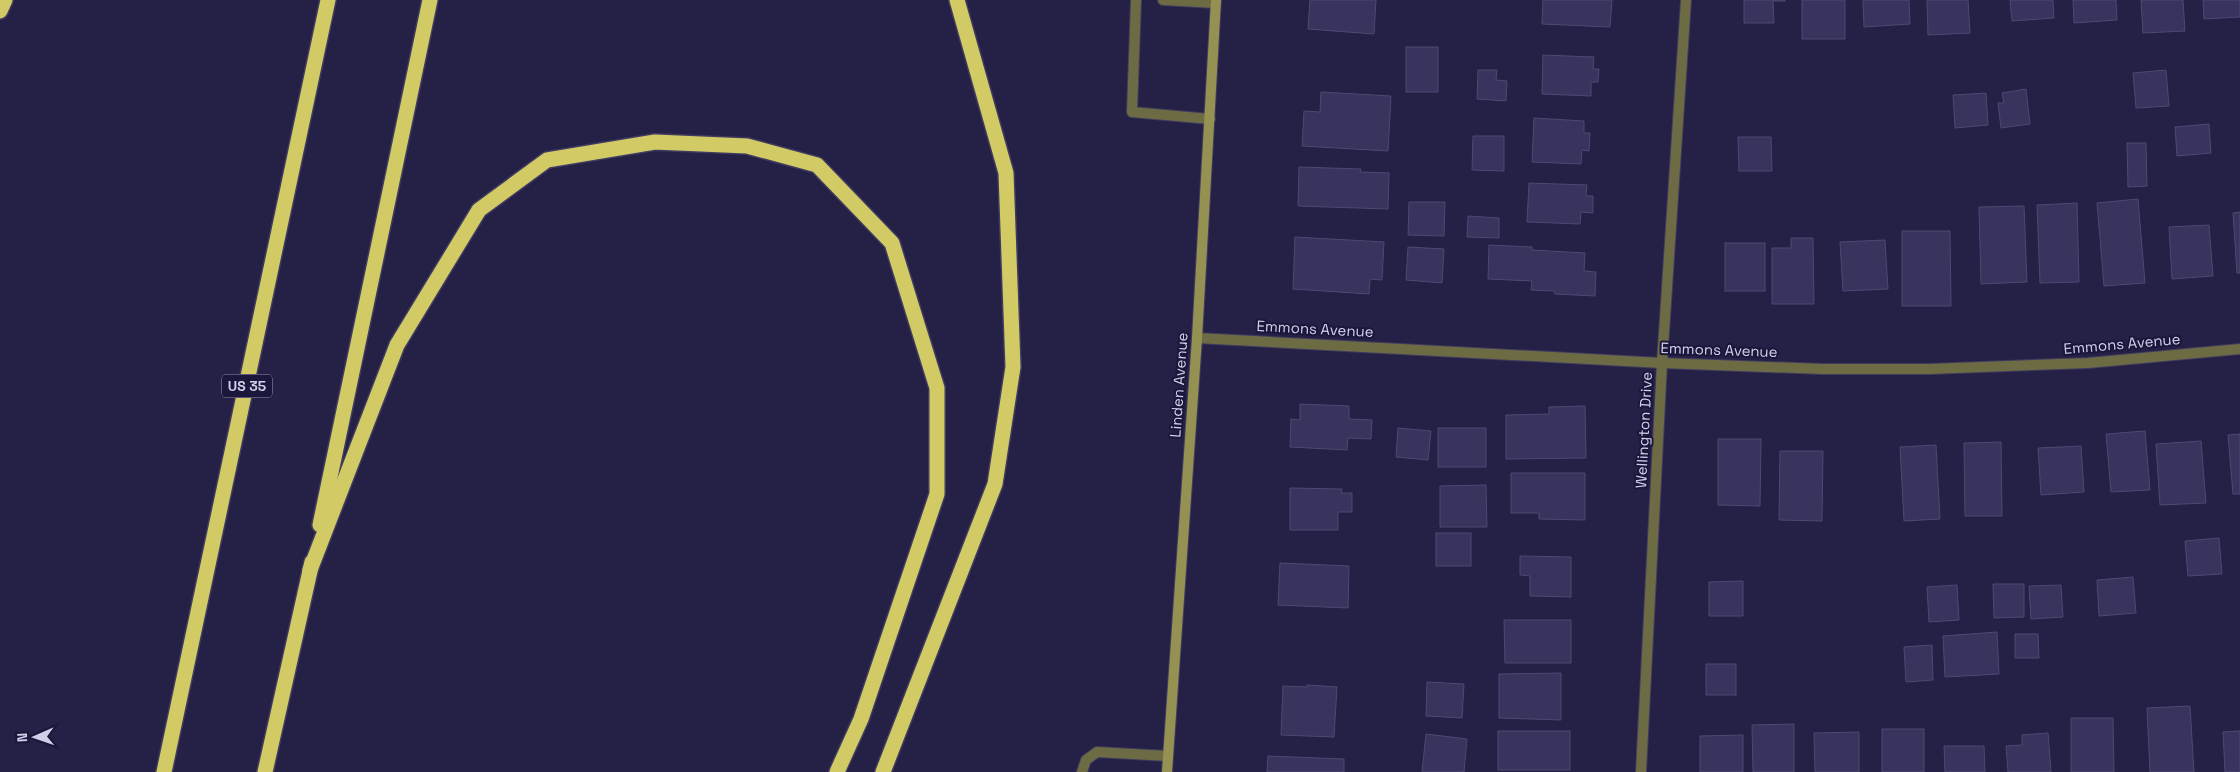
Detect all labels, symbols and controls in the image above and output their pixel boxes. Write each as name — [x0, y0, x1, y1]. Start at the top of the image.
street label: Emmons Avenue — [1256, 316, 1374, 341]
street label: Emmons Avenue — [2063, 329, 2181, 358]
street label: Linden Avenue — [1165, 332, 1192, 438]
street label: Emmons Avenue — [1660, 338, 1778, 361]
street label: Wellington Drive — [1631, 371, 1656, 489]
road number: US 35 — [222, 374, 272, 398]
north arrow — [10, 712, 60, 762]
text: N — [13, 732, 31, 742]

